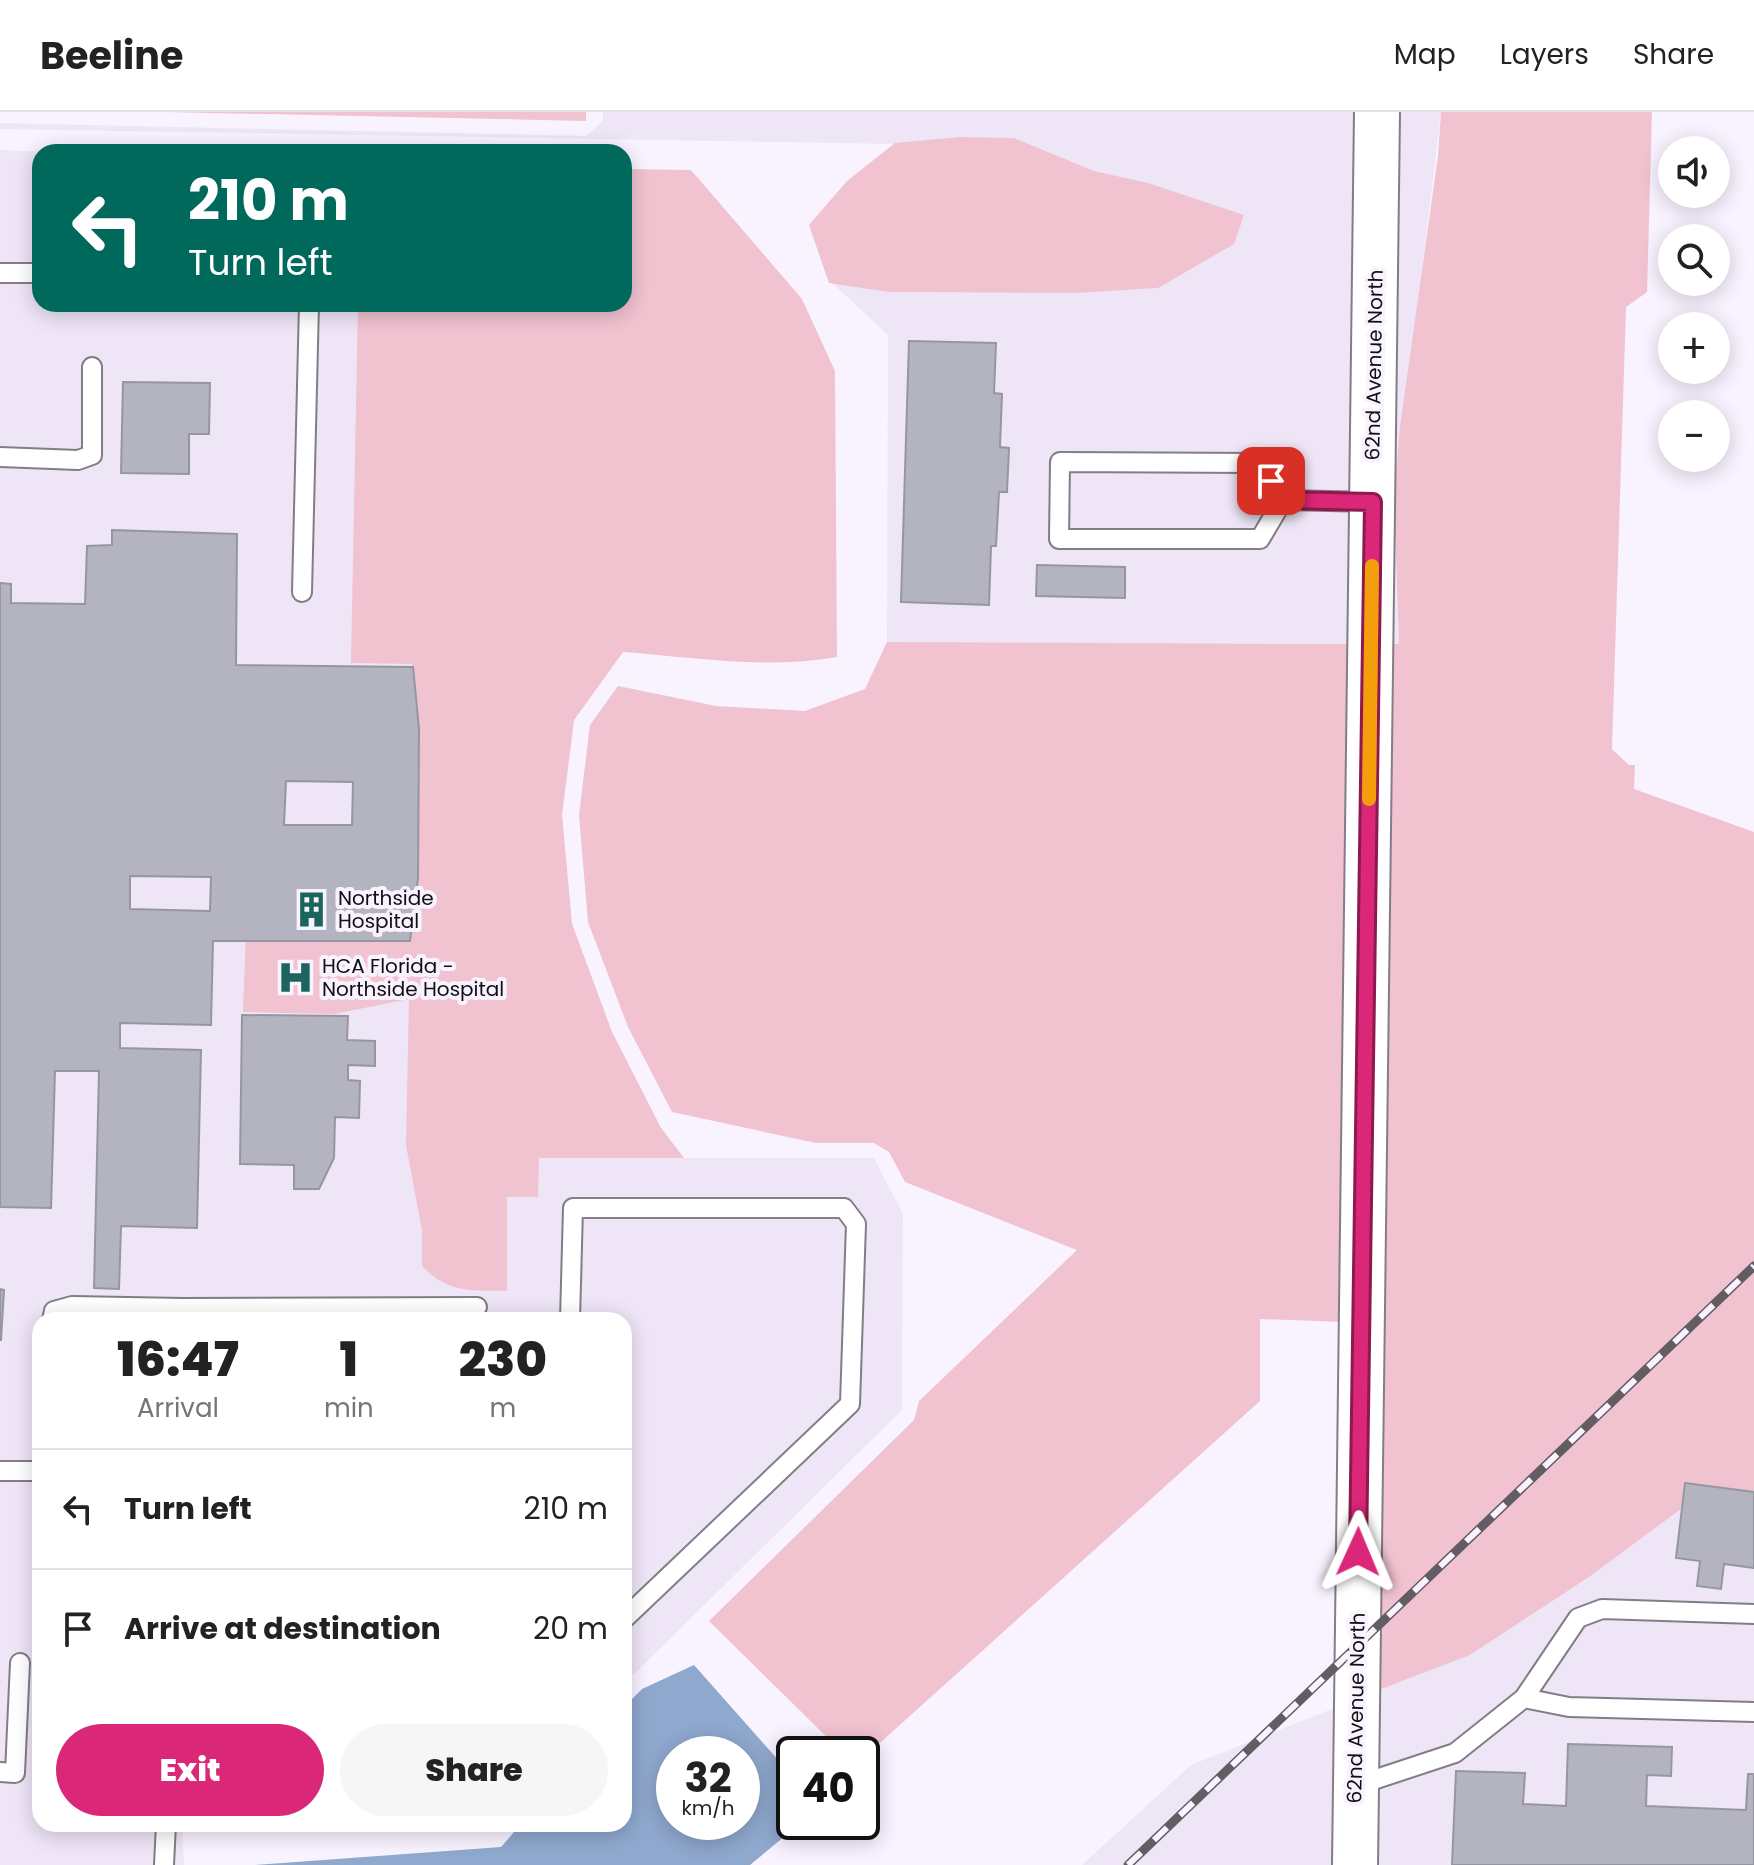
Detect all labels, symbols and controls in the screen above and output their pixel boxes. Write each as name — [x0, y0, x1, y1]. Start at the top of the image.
text: Beeline — [40, 29, 183, 82]
text: Map — [1394, 35, 1456, 74]
text: Layers — [1500, 35, 1589, 74]
text: Share — [1633, 35, 1714, 74]
map controls — [1658, 136, 1730, 472]
button: sound — [1658, 136, 1730, 208]
text: 210 m — [188, 161, 349, 240]
icon: left — [56, 176, 160, 280]
button: search — [1658, 224, 1730, 296]
text: Turn left — [188, 237, 333, 288]
street label: 62nd Avenue North — [1358, 269, 1390, 461]
button: + — [1658, 312, 1730, 384]
button: − — [1658, 400, 1730, 472]
pin — [1237, 447, 1305, 515]
icon: arrive — [1249, 459, 1293, 503]
place label: Northside Hospital — [338, 884, 434, 935]
building icon: Northside Hospital — [293, 891, 331, 929]
place label: HCA Florida - Northside Hospital — [322, 952, 504, 1003]
hospital icon: HCA Florida - Northside Hospital — [277, 959, 315, 997]
text: 16:47 — [117, 1326, 239, 1393]
text: 1 — [340, 1326, 358, 1393]
text: 230 — [459, 1326, 547, 1393]
text: Arrival — [137, 1390, 219, 1426]
text: min — [324, 1390, 374, 1426]
text: m — [489, 1390, 516, 1426]
icon: left — [56, 1487, 100, 1531]
text: Turn left — [124, 1487, 252, 1530]
text: 210 m — [523, 1487, 608, 1530]
position arrow — [1316, 1510, 1400, 1594]
icon: arrive — [56, 1607, 100, 1651]
text: Arrive at destination — [124, 1607, 441, 1650]
text: 20 m — [533, 1607, 608, 1650]
street label: 62nd Avenue North — [1340, 1612, 1372, 1804]
button: Exit — [56, 1724, 324, 1816]
button: Share — [340, 1724, 608, 1816]
speed limit sign: 40 — [776, 1736, 880, 1840]
text: 32 — [684, 1750, 732, 1806]
text: km/h — [681, 1794, 735, 1822]

